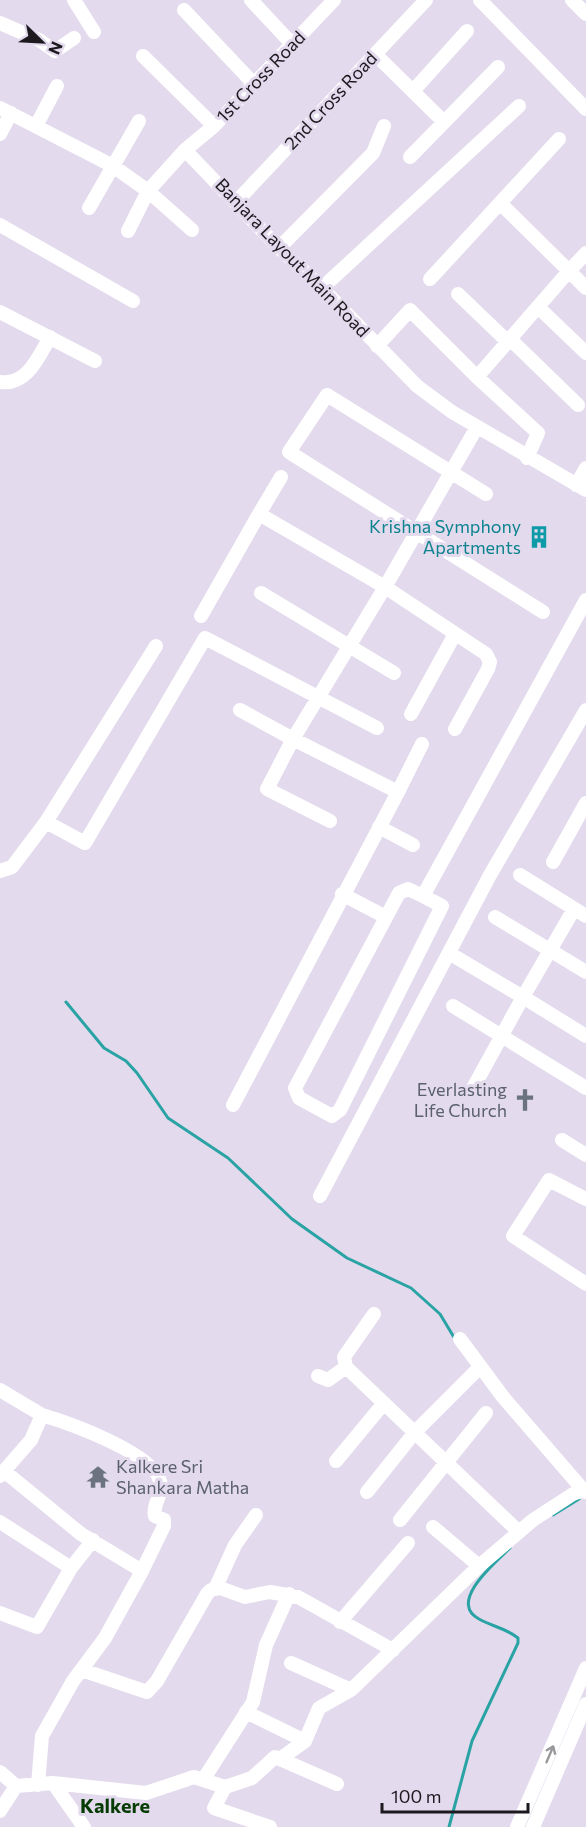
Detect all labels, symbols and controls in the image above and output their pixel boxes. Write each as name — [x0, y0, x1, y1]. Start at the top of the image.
north arrow — [12, 12, 72, 72]
street label: 1st Cross Road — [211, 26, 309, 126]
text: N — [45, 39, 67, 58]
street label: 2nd Cross Road — [279, 47, 381, 154]
street label: Banjara Layout Main Road — [211, 173, 374, 341]
place label: Krishna Symphony Apartments — [369, 515, 521, 558]
building icon: Krishna Symphony Apartments — [526, 524, 552, 550]
place label: Everlasting Life Church — [414, 1078, 507, 1121]
church icon: Everlasting Life Church — [512, 1087, 538, 1113]
place label: Kalkere Sri Shankara Matha — [116, 1455, 249, 1498]
temple icon: Kalkere Sri Shankara Matha — [85, 1464, 111, 1490]
one-way arrow — [545, 1746, 556, 1764]
scale bar — [382, 1776, 528, 1814]
text: 100 m — [391, 1785, 441, 1807]
district label: Kalkere — [80, 1793, 150, 1817]

